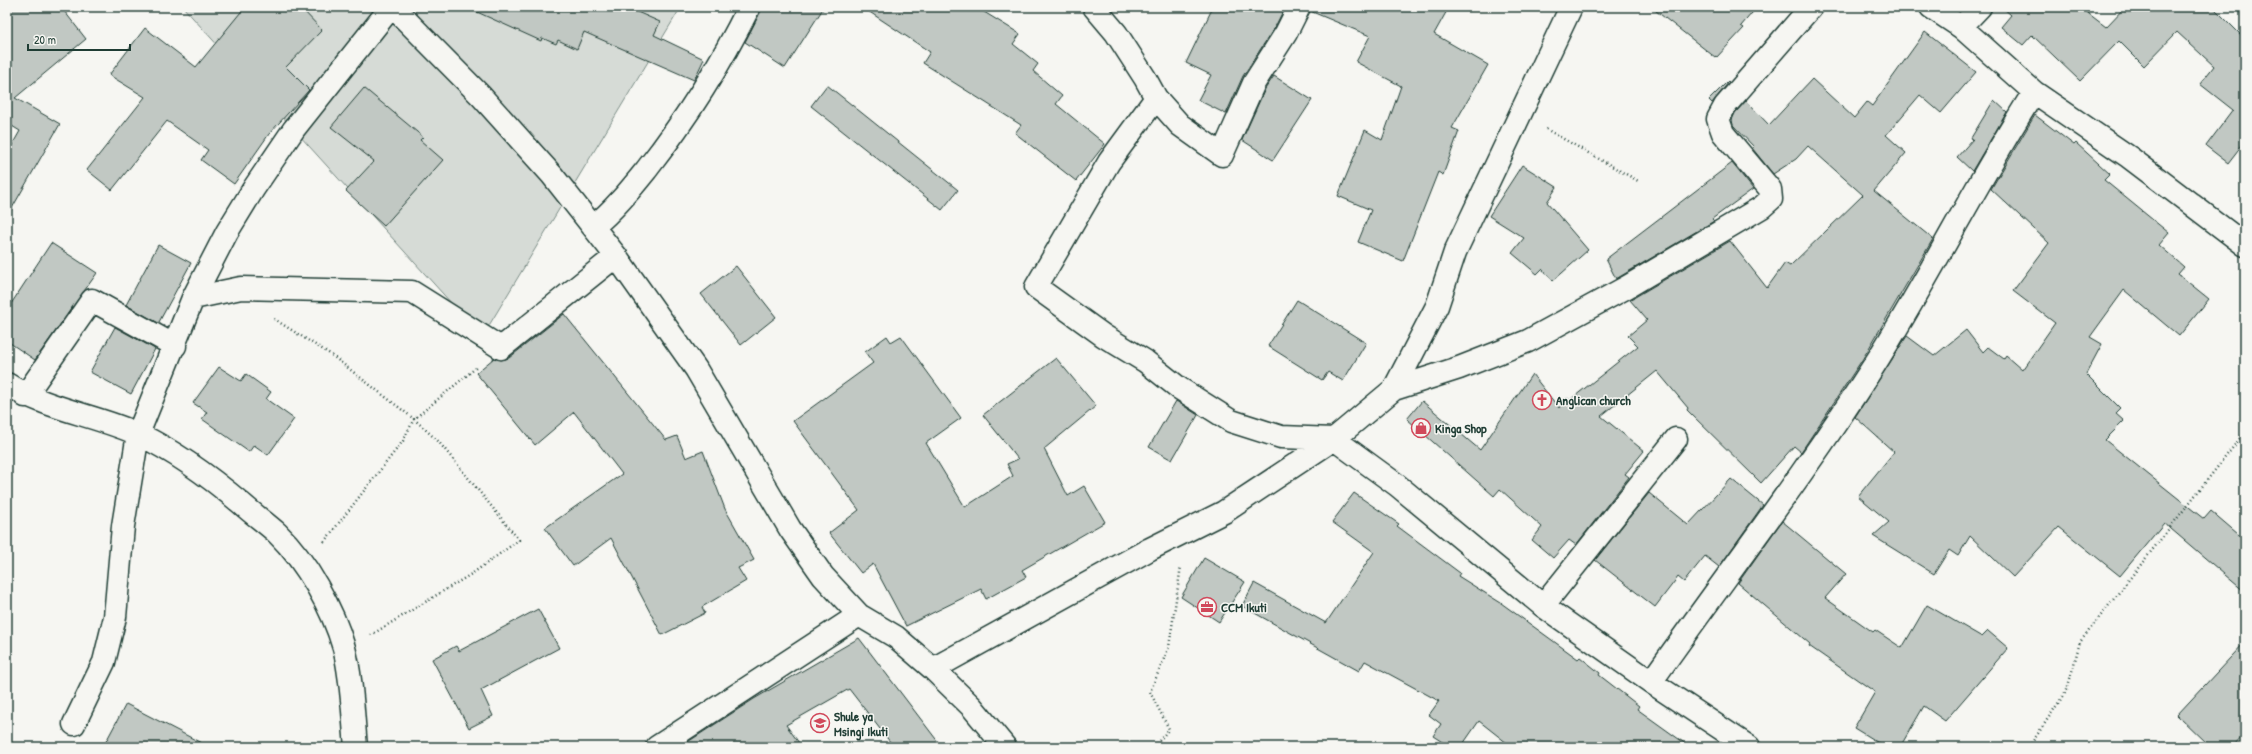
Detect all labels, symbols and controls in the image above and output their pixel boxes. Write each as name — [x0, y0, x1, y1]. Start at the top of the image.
scale bar — [28, 26, 130, 52]
text: 20 m — [34, 31, 56, 48]
church icon: Anglican church — [1531, 389, 1553, 411]
place label: Anglican church — [1556, 391, 1631, 410]
shop icon: Kinga Shop — [1410, 417, 1432, 439]
place label: Kinga Shop — [1435, 419, 1487, 438]
office icon: CCM Ikuti — [1196, 596, 1218, 618]
place label: CCM Ikuti — [1221, 598, 1267, 616]
place label: Shule ya Msingi Ikuti — [834, 707, 888, 741]
school or university icon: Shule ya Msingi Ikuti — [809, 712, 831, 734]

